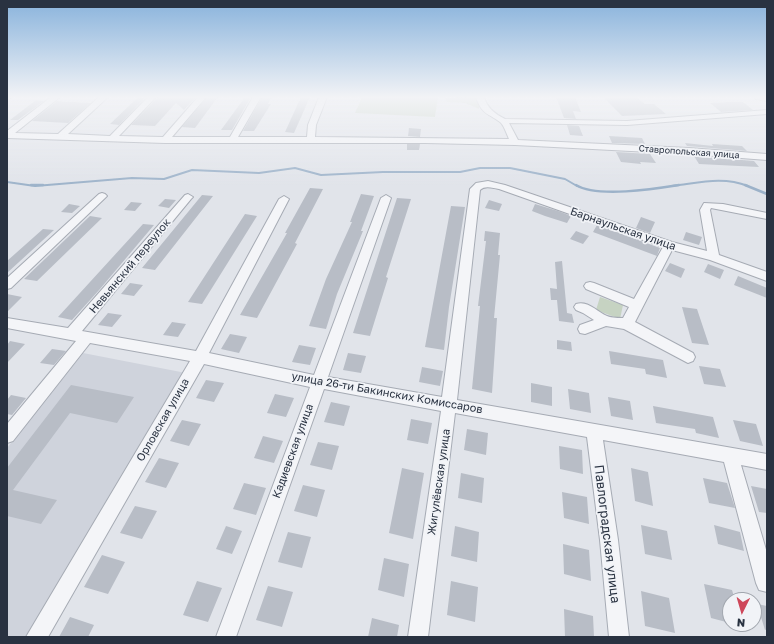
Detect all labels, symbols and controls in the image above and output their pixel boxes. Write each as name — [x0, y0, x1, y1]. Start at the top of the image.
street label: Ставропольская улица — [638, 143, 740, 161]
street label: Барнаульская улица — [568, 205, 678, 253]
street label: Невьянский переулок — [87, 216, 173, 316]
street label: улица 26-ти Бакинских Комиссаров — [290, 370, 484, 416]
street label: Орловская улица — [134, 376, 192, 464]
street label: Кадиевская улица — [270, 402, 316, 500]
street label: Жигулёвская улица — [425, 428, 453, 536]
street label: Павлоградская улица — [591, 464, 623, 604]
north arrow — [722, 592, 762, 632]
text: N — [736, 617, 746, 630]

